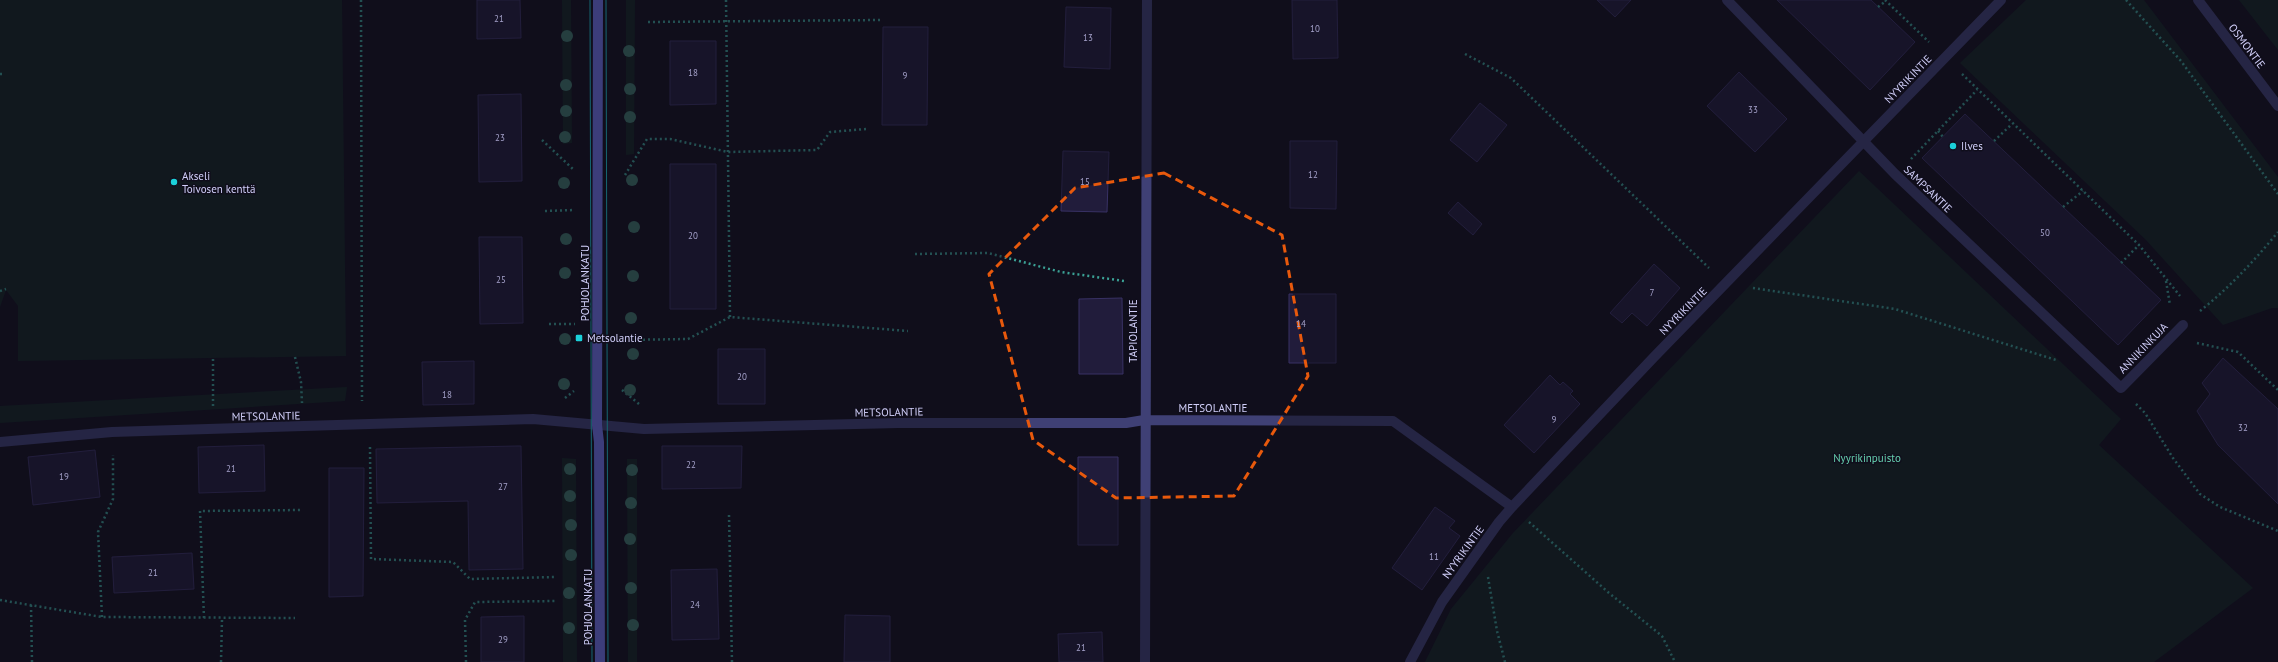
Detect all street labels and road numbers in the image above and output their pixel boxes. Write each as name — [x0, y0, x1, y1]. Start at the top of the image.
street label: OSMONTIE — [2226, 21, 2268, 71]
street label: NYYRIKINTIE — [1881, 52, 1935, 106]
street label: SAMPSANTIE — [1901, 162, 1955, 216]
street label: POHJOLANKATU — [578, 245, 592, 321]
street label: NYYRIKINTIE — [1656, 284, 1710, 338]
street label: TAPIOLANTIE — [1126, 299, 1140, 363]
street label: ANNIKINKUJA — [2115, 319, 2171, 376]
street label: METSOLANTIE — [1179, 401, 1248, 415]
street label: METSOLANTIE — [854, 404, 924, 420]
street label: METSOLANTIE — [231, 408, 301, 424]
street label: NYYRIKINTIE — [1439, 523, 1487, 581]
street label: POHJOLANKATU — [581, 569, 595, 645]

